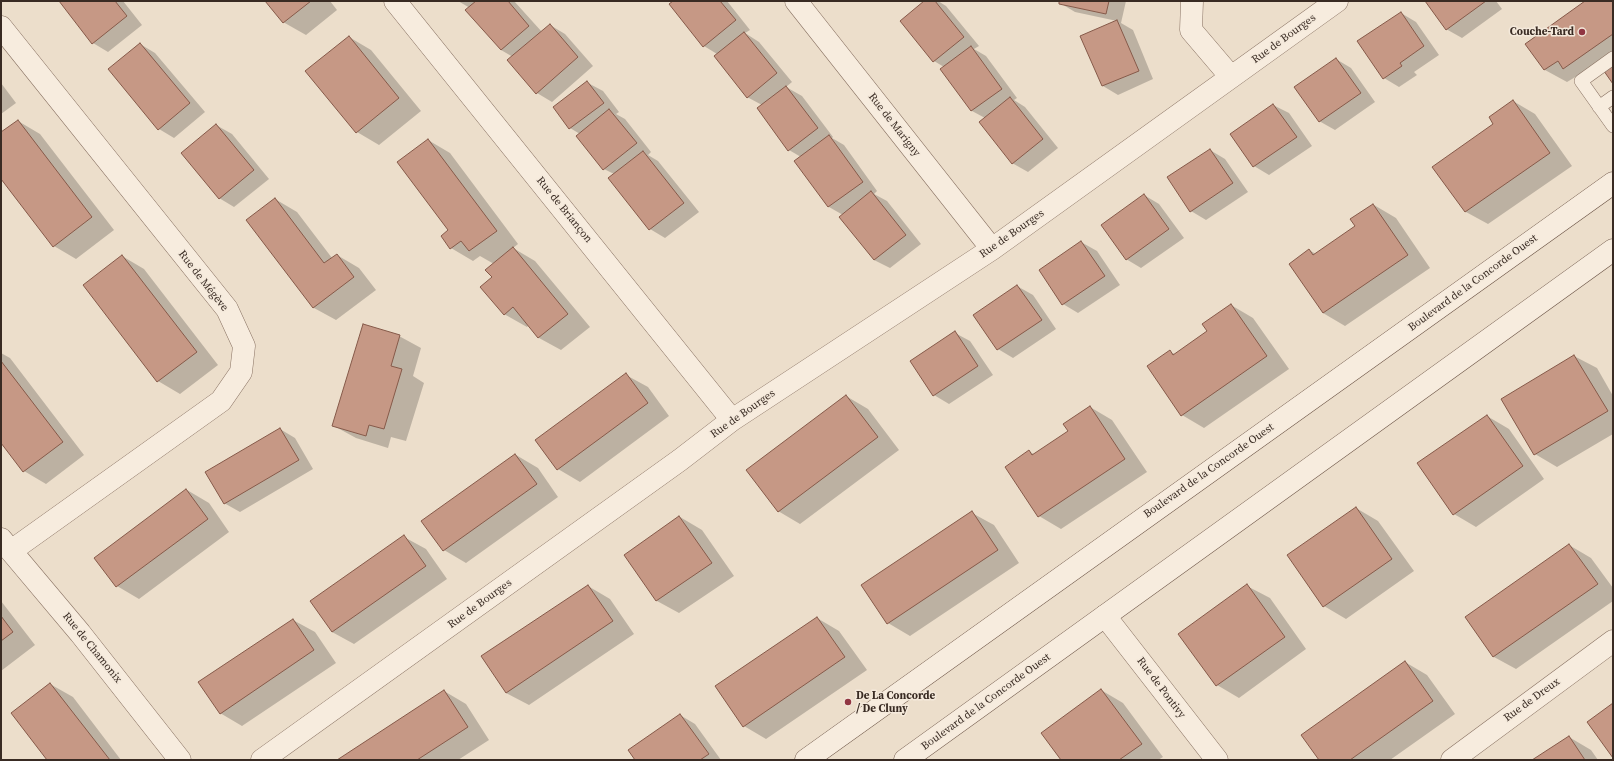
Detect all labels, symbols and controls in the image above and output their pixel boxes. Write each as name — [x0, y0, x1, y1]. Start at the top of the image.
street label: Rue de Bourges — [1249, 11, 1319, 67]
place label: Couche-Tard — [1510, 25, 1574, 39]
marker: Couche-Tard — [1577, 27, 1587, 37]
street label: Rue de Marigny — [865, 91, 923, 159]
street label: Rue de Briançon — [533, 174, 595, 246]
street label: Rue de Bourges — [977, 207, 1047, 261]
street label: Boulevard de la Concorde Ouest — [1406, 232, 1540, 334]
street label: Rue de Mégève — [175, 248, 231, 314]
street label: Rue de Bourges — [708, 387, 778, 441]
street label: Boulevard de la Concorde Ouest — [1141, 421, 1277, 521]
street label: Rue de Bourges — [445, 576, 515, 632]
street label: Rue de Chamonix — [60, 610, 124, 686]
street label: Boulevard de la Concorde Ouest — [919, 651, 1053, 753]
street label: Rue de Pontivy — [1134, 655, 1188, 721]
street label: Rue de Dreux — [1501, 675, 1563, 725]
place label: De La Concorde / De Cluny — [856, 689, 935, 715]
marker: De La Concorde / De Cluny — [843, 697, 853, 707]

